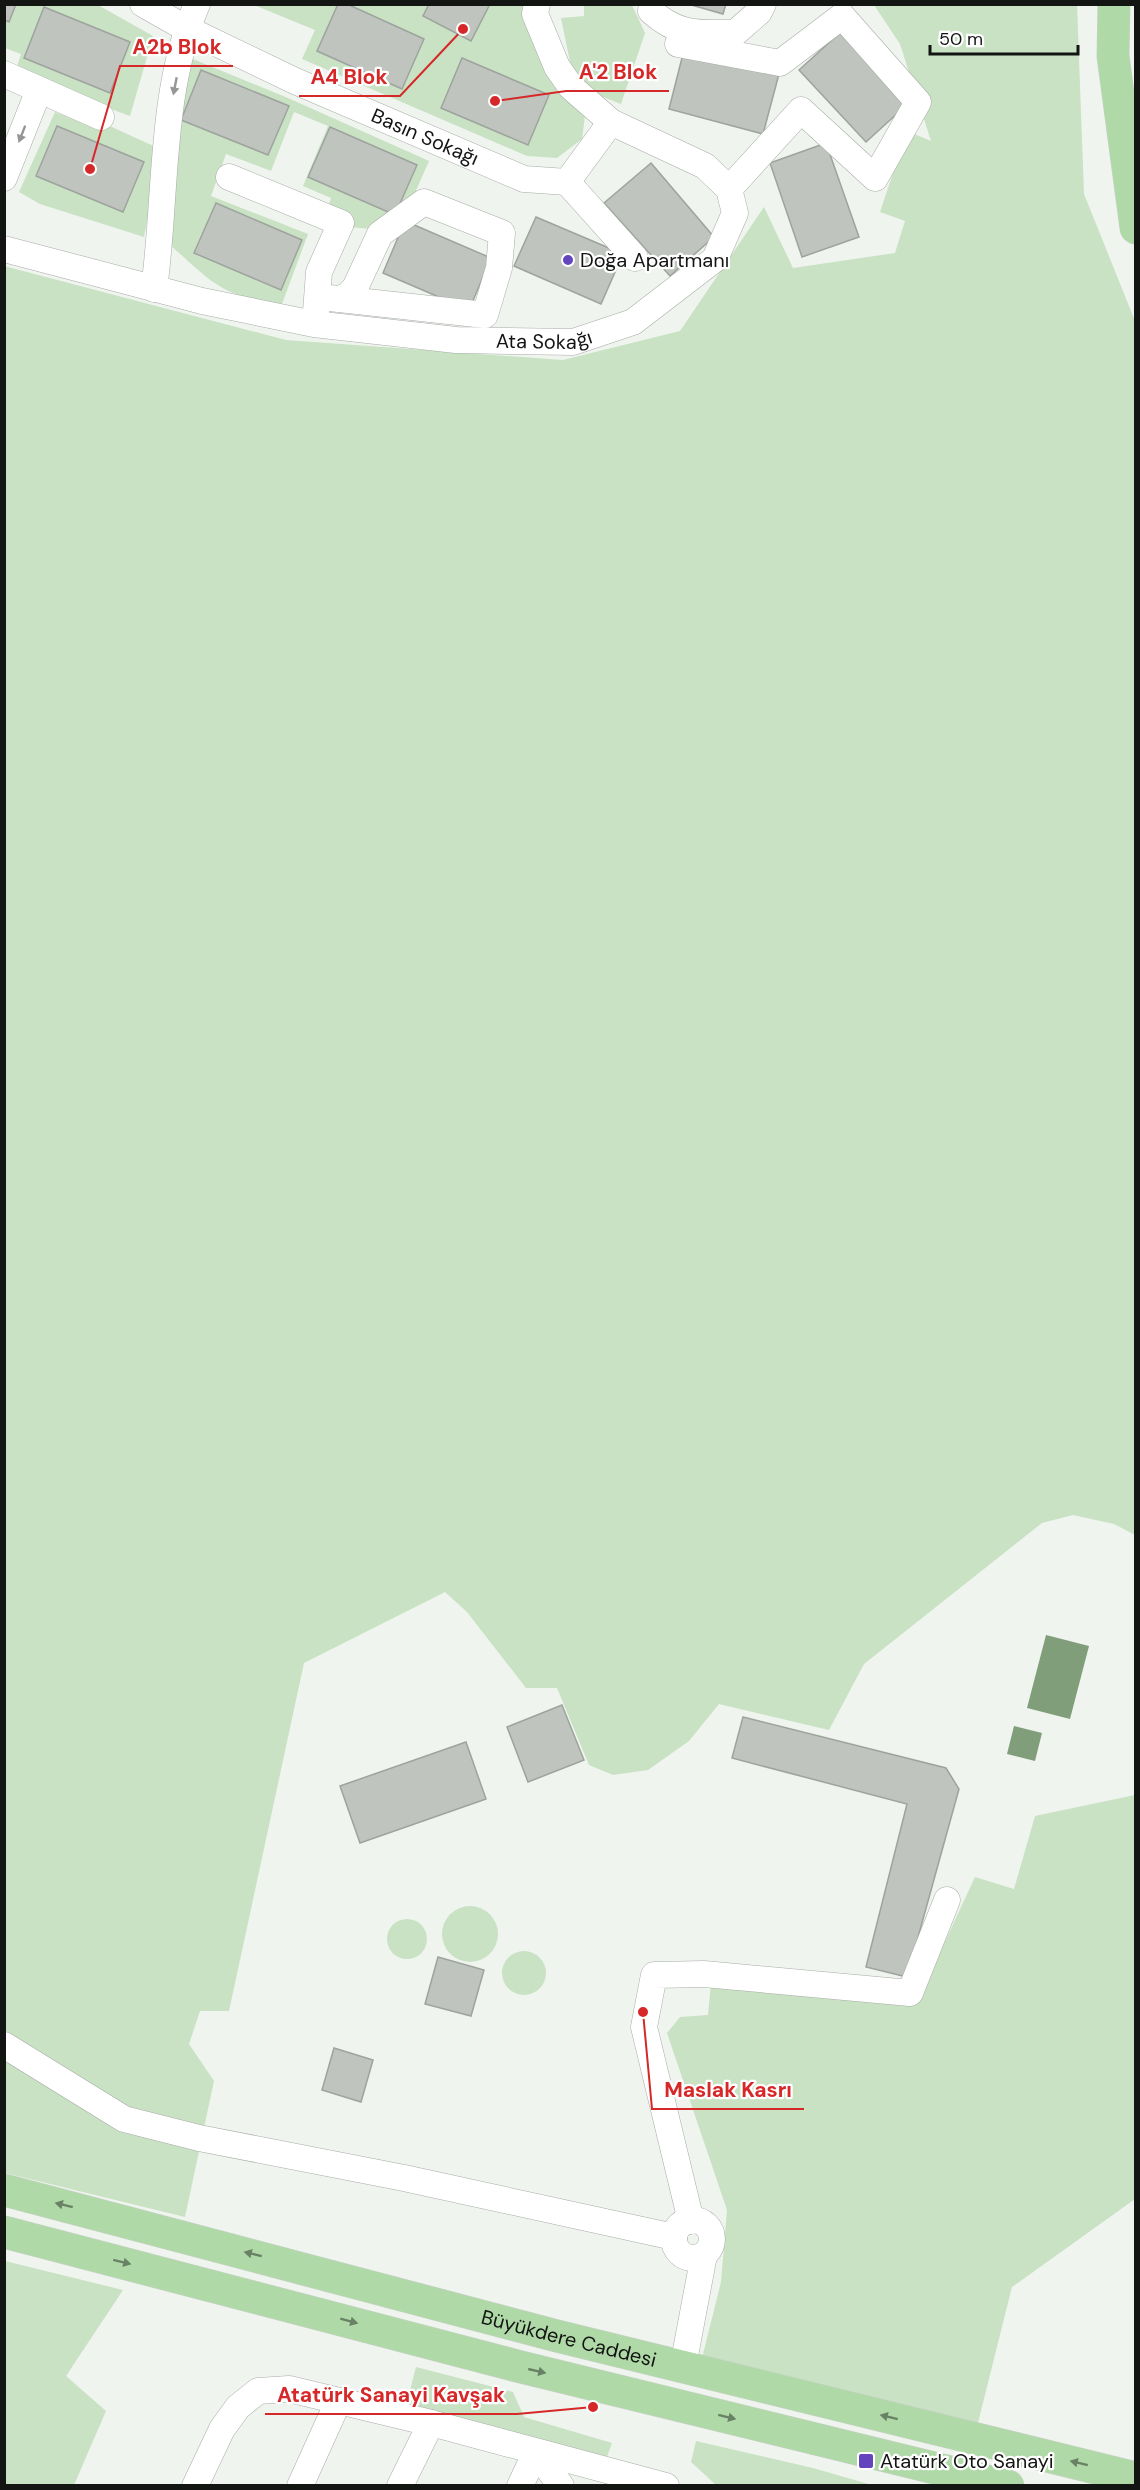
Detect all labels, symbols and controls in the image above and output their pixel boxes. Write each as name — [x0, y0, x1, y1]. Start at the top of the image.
scale bar — [930, 18, 1078, 56]
callout: A2b Blok — [120, 27, 233, 66]
text: 50 m — [939, 27, 983, 51]
text: A2b Blok — [132, 33, 222, 61]
callout: A'2 Blok — [566, 52, 669, 91]
callout: A4 Blok — [299, 57, 400, 96]
text: A'2 Blok — [579, 58, 657, 86]
text: A4 Blok — [310, 63, 388, 91]
one-way arrow — [170, 77, 179, 96]
street label: Basın Sokağı — [367, 102, 483, 171]
one-way arrow — [16, 125, 26, 143]
place label: Doğa Apartmanı — [580, 247, 729, 273]
marker: Doğa Apartmanı — [561, 253, 575, 267]
street label: Ata Sokağı — [496, 324, 595, 355]
callout: Maslak Kasrı — [652, 2070, 804, 2109]
text: Maslak Kasrı — [664, 2076, 792, 2104]
one-way arrow — [55, 2200, 73, 2210]
one-way arrow — [244, 2249, 262, 2259]
one-way arrow — [113, 2258, 131, 2268]
street label: Büyükdere Caddesi — [478, 2304, 659, 2373]
one-way arrow — [340, 2316, 358, 2326]
one-way arrow — [528, 2367, 547, 2376]
callout: Atatürk Sanayi Kavşak — [265, 2375, 517, 2414]
text: Atatürk Sanayi Kavşak — [277, 2381, 505, 2409]
one-way arrow — [717, 2412, 736, 2422]
one-way arrow — [880, 2412, 898, 2422]
place label: Atatürk Oto Sanayi — [880, 2448, 1054, 2474]
marker: Atatürk Oto Sanayi — [857, 2452, 875, 2470]
one-way arrow — [1070, 2458, 1088, 2468]

